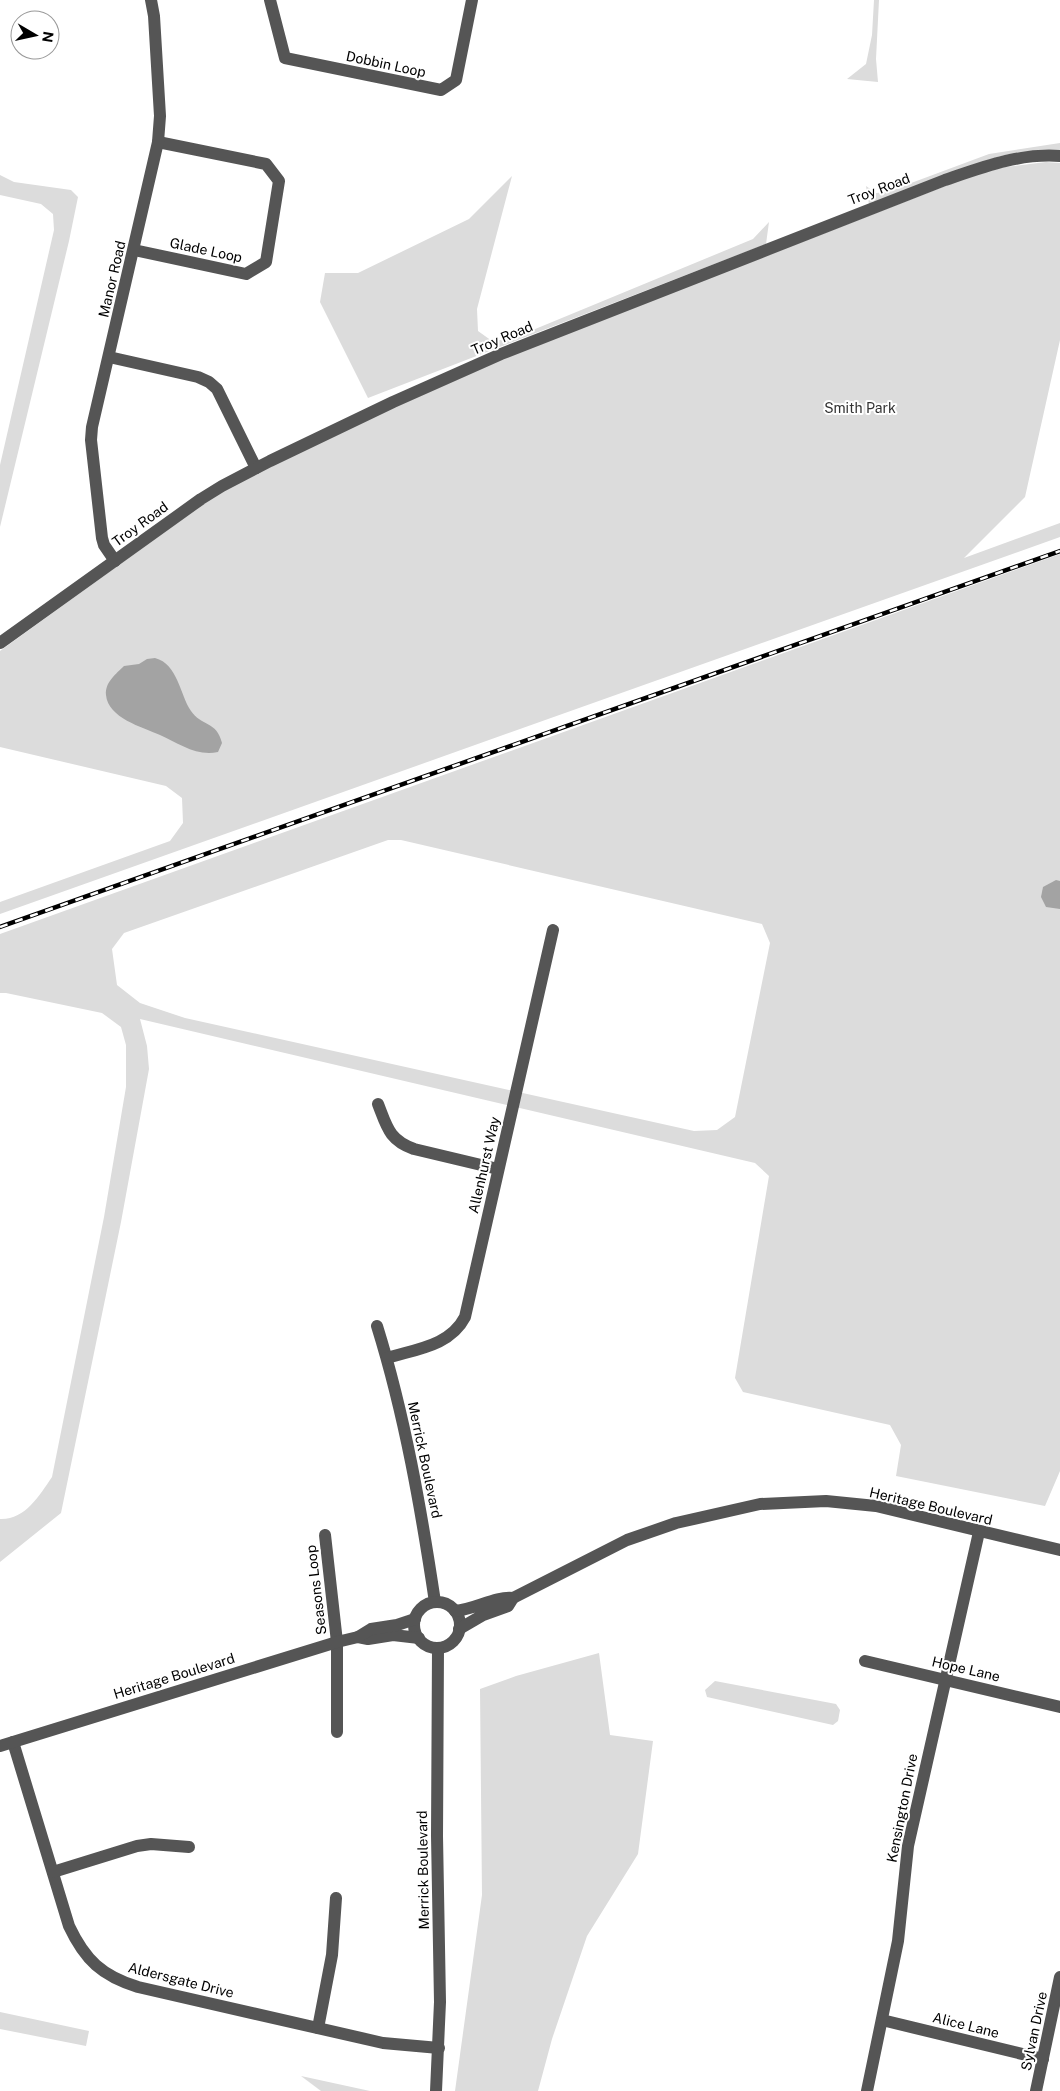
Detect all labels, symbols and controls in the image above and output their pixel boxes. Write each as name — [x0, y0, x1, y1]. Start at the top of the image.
north arrow — [10, 10, 60, 60]
text: N — [39, 30, 57, 44]
street label: Dobbin Loop — [345, 48, 427, 80]
street label: Troy Road — [846, 170, 912, 208]
street label: Glade Loop — [168, 235, 244, 265]
street label: Manor Road — [95, 239, 129, 319]
street label: Troy Road — [469, 318, 535, 358]
park label: Smith Park — [824, 400, 896, 416]
street label: Troy Road — [109, 498, 171, 550]
street label: Allenhurst Way — [465, 1115, 503, 1215]
street label: Merrick Boulevard — [405, 1400, 445, 1520]
street label: Heritage Boulevard — [868, 1484, 994, 1528]
street label: Seasons Loop — [303, 1544, 329, 1636]
street label: Heritage Boulevard — [111, 1650, 237, 1702]
street label: Hope Lane — [930, 1653, 1002, 1685]
street label: Kensington Drive — [884, 1752, 920, 1864]
street label: Merrick Boulevard — [414, 1810, 432, 1930]
street label: Aldersgate Drive — [126, 1959, 236, 2001]
street label: Sylvan Drive — [1018, 1990, 1050, 2072]
street label: Alice Lane — [931, 2009, 1001, 2041]

